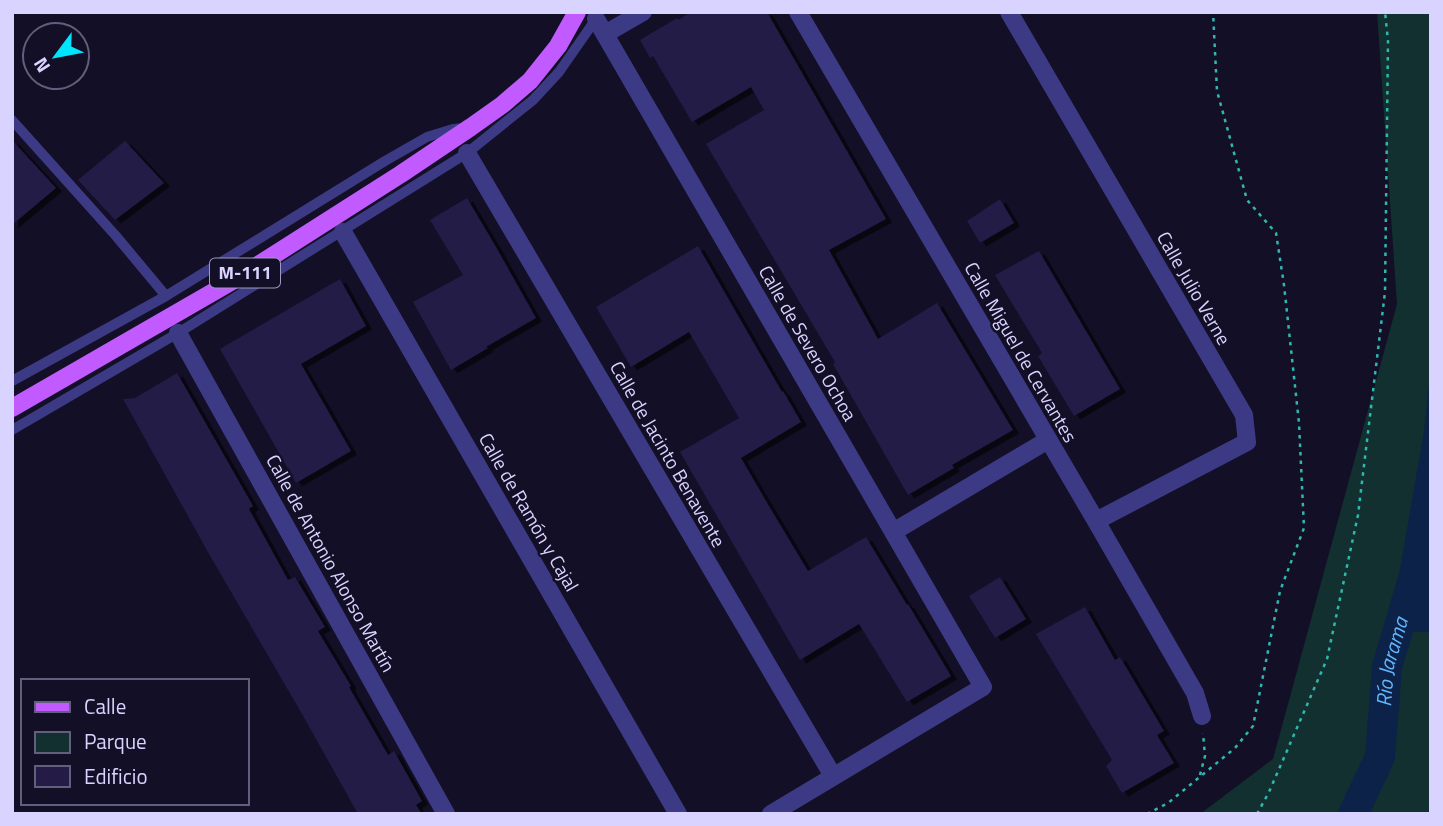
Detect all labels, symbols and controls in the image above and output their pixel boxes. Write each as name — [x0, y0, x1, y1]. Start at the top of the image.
north arrow — [21, 21, 91, 91]
text: N — [25, 52, 57, 79]
street label: Calle Julio Verne — [1150, 225, 1239, 350]
street label: Calle Miguel de Cervantes — [958, 256, 1085, 448]
road number: M-111 — [210, 258, 280, 288]
street label: Calle de Severo Ochoa — [752, 259, 865, 426]
street label: Calle de Jacinto Benavente — [603, 355, 734, 552]
street label: Calle de Ramón y Cajal — [472, 427, 587, 597]
street label: Calle de Antonio Alonso Martín — [259, 449, 404, 677]
water label: Río Jarama — [1367, 612, 1416, 708]
legend — [21, 679, 248, 805]
text: Calle — [84, 690, 126, 722]
text: Parque — [84, 725, 147, 757]
text: Edificio — [84, 760, 148, 792]

